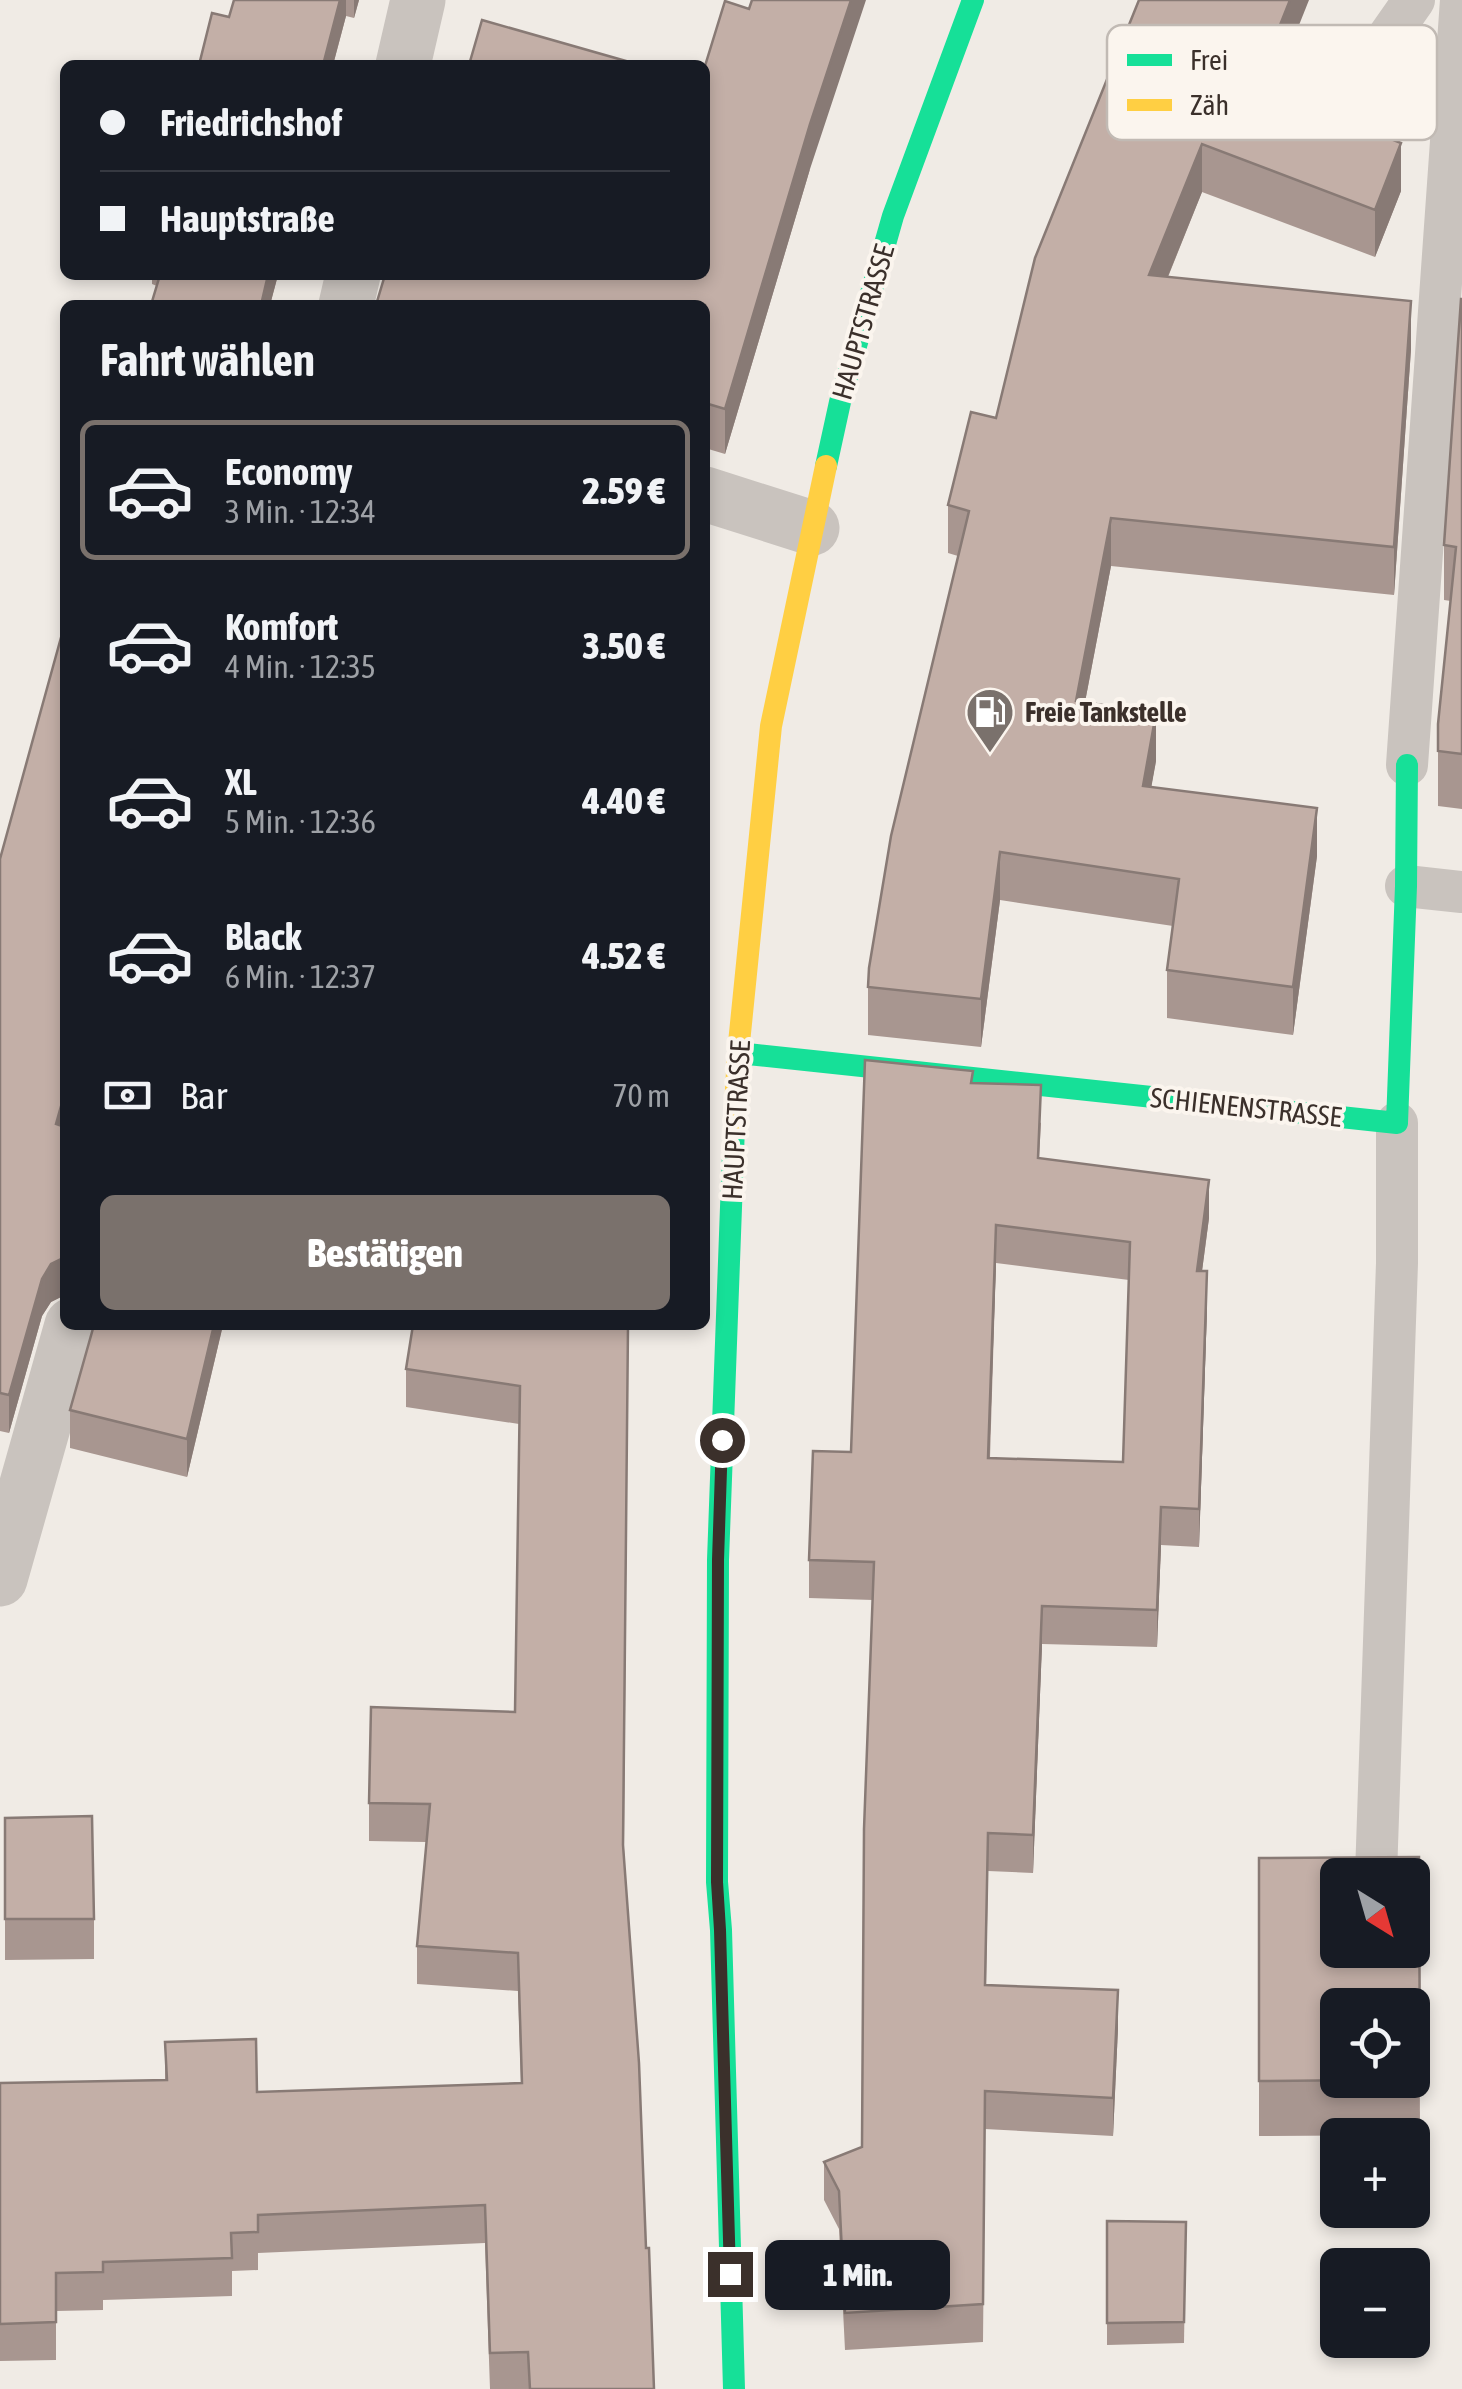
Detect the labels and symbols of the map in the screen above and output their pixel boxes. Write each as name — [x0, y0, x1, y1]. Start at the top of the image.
legend — [1107, 25, 1437, 140]
text: Frei — [1190, 44, 1228, 76]
text: Zäh — [1190, 89, 1229, 121]
street label: HAUPTSTRASSE — [826, 241, 900, 403]
fuel station icon: Freie Tankstelle — [964, 686, 1016, 754]
place label: Freie Tankstelle — [1025, 696, 1187, 728]
street label: HAUPTSTRASSE — [716, 1039, 756, 1201]
street label: SCHIENENSTRASSE — [1149, 1081, 1343, 1133]
route start — [700, 1418, 745, 1463]
north arrow — [1320, 1858, 1430, 1968]
callout: 1 Min. — [765, 2239, 950, 2309]
route end — [708, 2252, 753, 2297]

